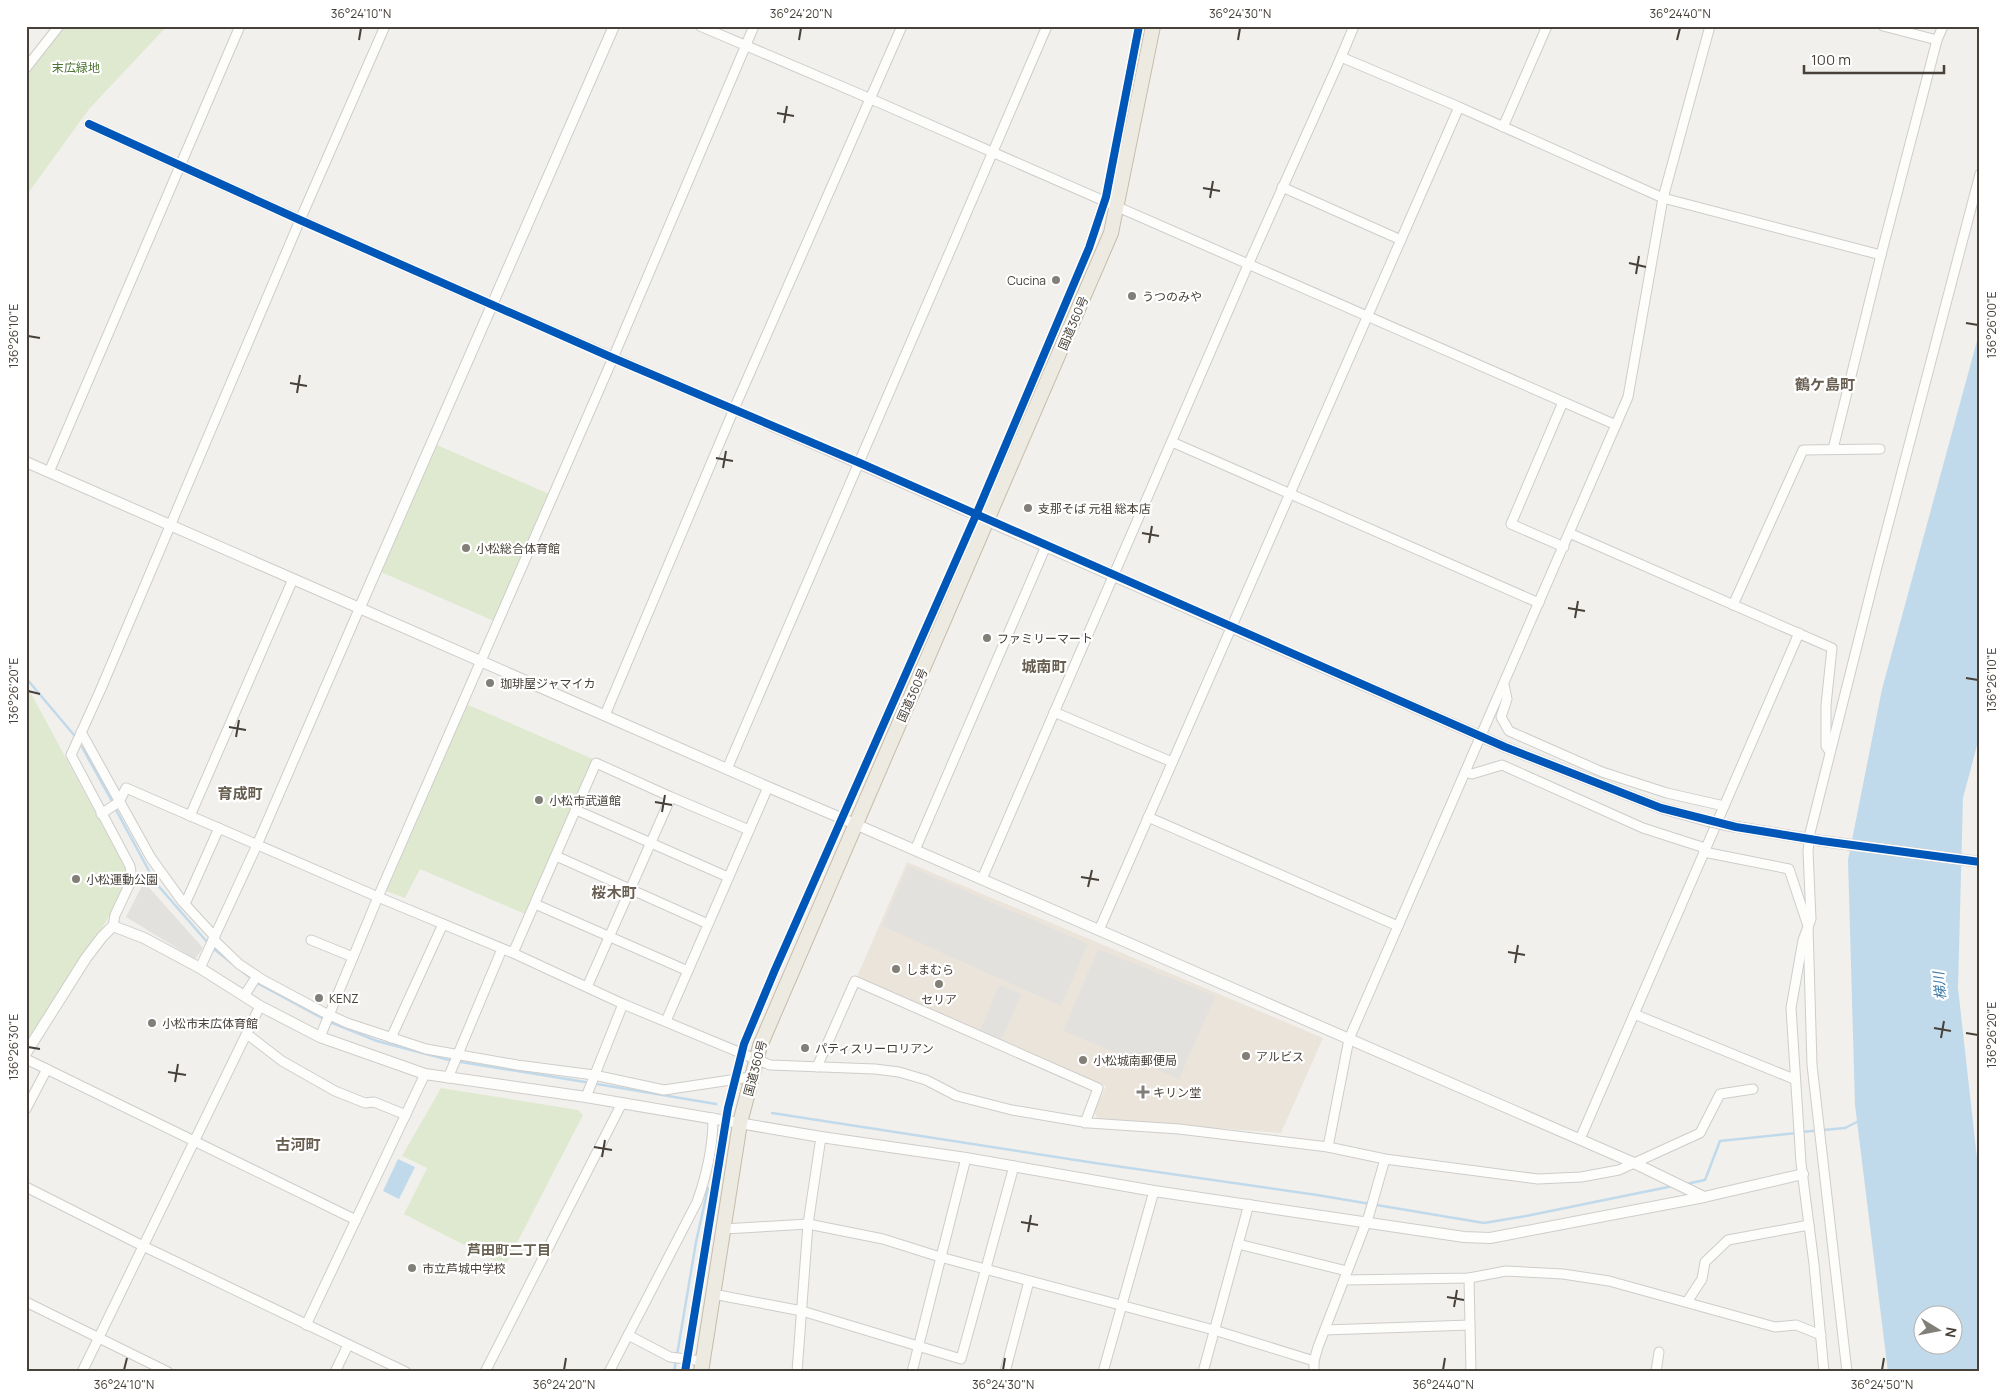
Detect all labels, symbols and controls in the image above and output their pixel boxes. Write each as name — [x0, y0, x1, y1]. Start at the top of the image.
text: 36°24'10"N — [331, 5, 391, 22]
text: 36°24'20"N — [770, 5, 832, 22]
text: 36°24'30"N — [1209, 5, 1271, 22]
text: 36°24'40"N — [1649, 5, 1711, 22]
scale bar — [1804, 42, 1944, 74]
text: 100 m — [1811, 49, 1851, 70]
park label: 末広緑地 — [52, 59, 100, 76]
place label: Cucina — [1007, 272, 1046, 289]
marker: Cucina — [1050, 274, 1062, 286]
place label: うつのみや — [1142, 288, 1202, 305]
marker: うつのみや — [1126, 290, 1138, 302]
text: 136°26'00"E — [1983, 291, 2000, 359]
street label: 国道360号 — [1054, 293, 1092, 353]
text: 136°26'10"E — [5, 304, 22, 368]
district label: 鶴ケ島町 — [1795, 374, 1855, 395]
place label: 支那そば 元祖 総本店 — [1038, 500, 1151, 517]
marker: 支那そば 元祖 総本店 — [1022, 502, 1034, 514]
place label: 小松総合体育館 — [476, 540, 560, 557]
marker: 小松総合体育館 — [460, 542, 472, 554]
place label: ファミリーマート — [997, 630, 1093, 647]
marker: ファミリーマート — [981, 632, 993, 644]
text: 136°26'10"E — [1983, 648, 2000, 712]
district label: 城南町 — [1021, 656, 1067, 677]
text: 136°26'20"E — [5, 657, 22, 724]
street label: 国道360号 — [893, 665, 931, 725]
place label: 珈琲屋ジャマイカ — [500, 675, 595, 692]
marker: 珈琲屋ジャマイカ — [484, 677, 496, 689]
district label: 育成町 — [217, 783, 263, 804]
place label: 小松市武道館 — [549, 792, 621, 809]
marker: 小松市武道館 — [533, 794, 545, 806]
place label: 小松運動公園 — [86, 871, 158, 888]
marker: 小松運動公園 — [70, 873, 82, 885]
district label: 桜木町 — [591, 882, 637, 903]
place label: しまむら — [906, 961, 954, 978]
marker: しまむら — [890, 963, 902, 975]
water label: 梯川 — [1928, 969, 1950, 1001]
marker: セリア — [933, 978, 945, 990]
place label: KENZ — [329, 990, 359, 1007]
place label: セリア — [921, 991, 957, 1008]
marker: KENZ — [313, 992, 325, 1004]
text: 136°26'20"E — [1983, 1001, 2000, 1068]
text: 136°26'30"E — [5, 1014, 22, 1080]
place label: 小松市末広体育館 — [162, 1015, 258, 1032]
marker: 小松市末広体育館 — [146, 1017, 158, 1029]
street label: 国道360号 — [739, 1038, 771, 1098]
place label: パティスリーロリアン — [815, 1040, 934, 1057]
marker: パティスリーロリアン — [799, 1042, 811, 1054]
place label: アルビス — [1256, 1048, 1304, 1065]
marker: アルビス — [1240, 1050, 1252, 1062]
place label: 小松城南郵便局 — [1093, 1052, 1177, 1069]
marker: 小松城南郵便局 — [1077, 1054, 1089, 1066]
place label: キリン堂 — [1153, 1084, 1201, 1101]
marker: キリン堂 — [1137, 1086, 1149, 1098]
district label: 古河町 — [275, 1134, 321, 1155]
district label: 芦田町二丁目 — [467, 1240, 551, 1259]
place label: 市立芦城中学校 — [422, 1260, 506, 1277]
marker: 市立芦城中学校 — [406, 1262, 418, 1274]
north arrow — [1914, 1306, 1964, 1356]
text: N — [1941, 1326, 1962, 1339]
text: 36°24'10"N — [94, 1376, 154, 1393]
text: 36°24'20"N — [533, 1376, 595, 1393]
text: 36°24'30"N — [972, 1376, 1034, 1393]
text: 36°24'40"N — [1412, 1376, 1474, 1393]
text: 36°24'50"N — [1851, 1376, 1913, 1393]

